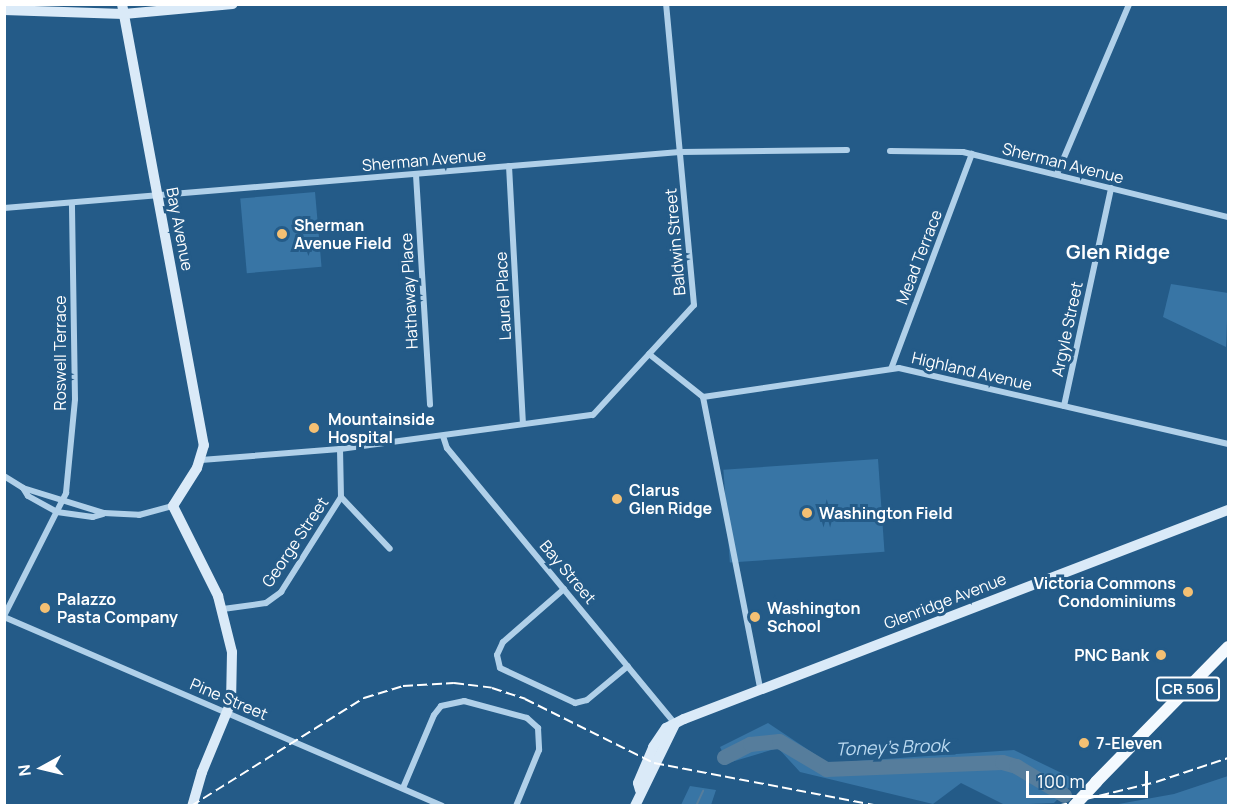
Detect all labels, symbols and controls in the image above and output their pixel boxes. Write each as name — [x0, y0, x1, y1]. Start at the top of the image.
street label: Sherman Avenue — [1000, 139, 1126, 187]
street label: Sherman Avenue — [361, 145, 487, 175]
street label: Bay Avenue — [163, 186, 197, 272]
street label: Baldwin Street — [661, 188, 689, 296]
street label: Mead Terrace — [892, 207, 946, 307]
place label: Sherman Avenue Field — [294, 215, 392, 253]
marker: Sherman Avenue Field — [275, 227, 289, 241]
street label: Hathaway Place — [396, 232, 422, 350]
district label: Glen Ridge — [1066, 239, 1170, 263]
street label: Laurel Place — [491, 251, 515, 341]
street label: Argyle Street — [1048, 280, 1086, 378]
street label: Roswell Terrace — [50, 295, 70, 411]
street label: Highland Avenue — [910, 348, 1034, 394]
place label: Mountainside Hospital — [328, 409, 435, 447]
marker: Mountainside Hospital — [305, 419, 323, 437]
place label: Clarus Glen Ridge — [629, 480, 712, 518]
marker: Clarus Glen Ridge — [610, 492, 624, 506]
street label: George Street — [258, 493, 332, 591]
place label: Washington Field — [819, 503, 953, 523]
marker: Washington Field — [800, 506, 814, 520]
street label: Bay Street — [536, 536, 600, 608]
street label: Glenridge Avenue — [881, 569, 1009, 633]
place label: Victoria Commons Condominiums — [1034, 573, 1176, 611]
marker: Victoria Commons Condominiums — [1181, 585, 1195, 599]
place label: Palazzo Pasta Company — [57, 589, 178, 627]
place label: Washington School — [767, 598, 861, 636]
marker: Palazzo Pasta Company — [38, 601, 52, 615]
marker: Washington School — [748, 610, 762, 624]
place label: PNC Bank — [1074, 645, 1149, 665]
marker: PNC Bank — [1154, 648, 1168, 662]
street label: Pine Street — [187, 674, 271, 724]
road number: CR 506 — [1155, 677, 1221, 701]
place label: 7-Eleven — [1096, 733, 1162, 753]
water label: Toney's Brook — [835, 734, 949, 760]
marker: 7-Eleven — [1077, 736, 1091, 750]
north arrow — [12, 738, 72, 798]
scale bar — [1029, 759, 1150, 797]
text: N — [12, 763, 36, 778]
text: 100 m — [1037, 769, 1085, 793]

